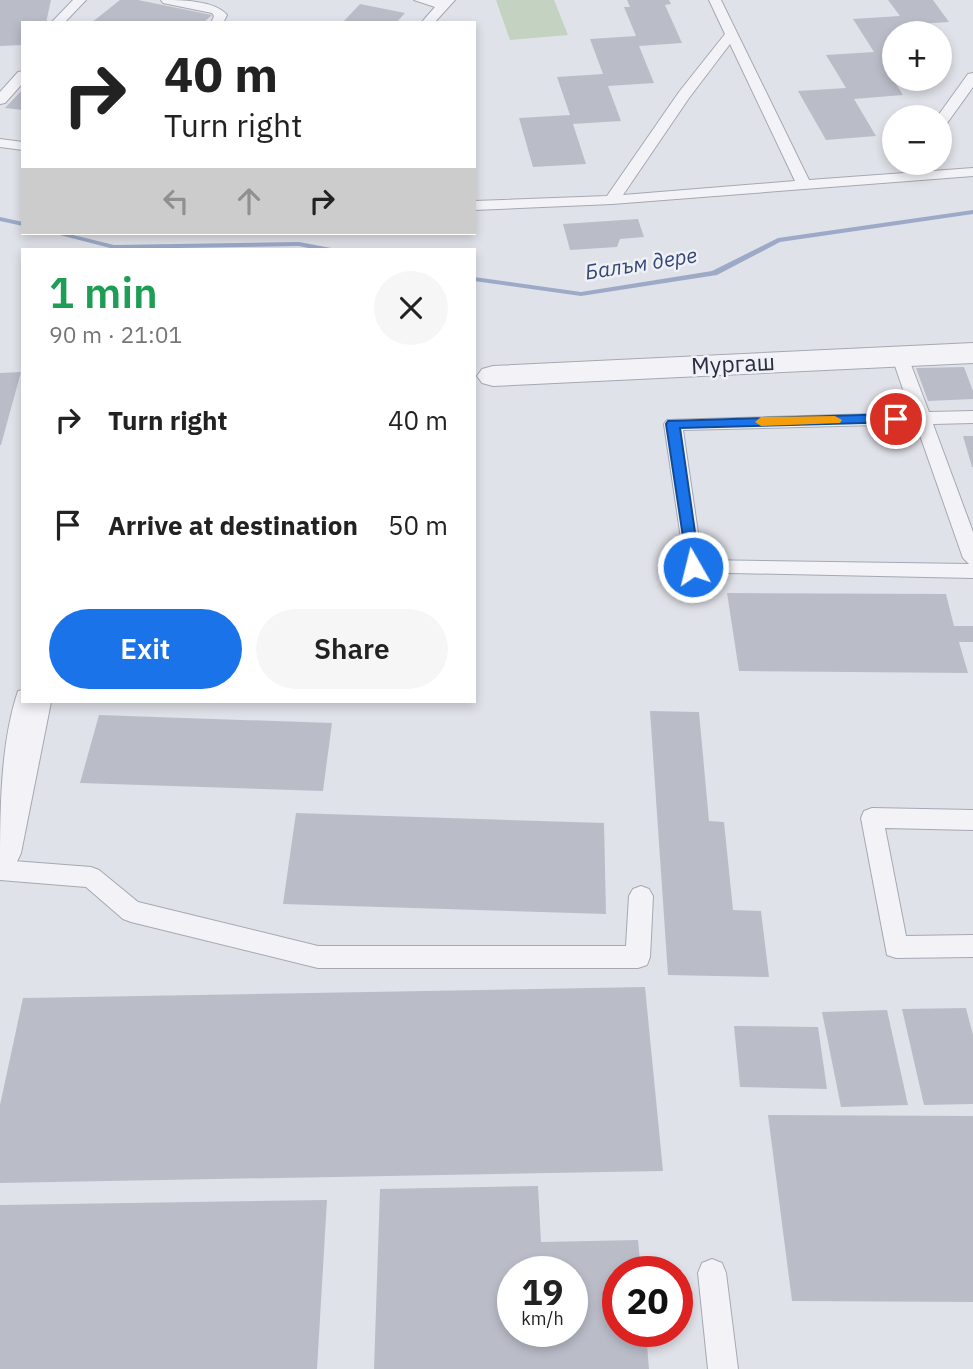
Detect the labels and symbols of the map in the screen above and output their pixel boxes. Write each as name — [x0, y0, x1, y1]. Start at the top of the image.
water label: Балъм дере — [583, 240, 699, 286]
street label: Мургаш — [690, 346, 776, 380]
pin — [866, 389, 926, 449]
position arrow — [656, 530, 730, 604]
speed limit sign: 20 — [602, 1256, 693, 1347]

